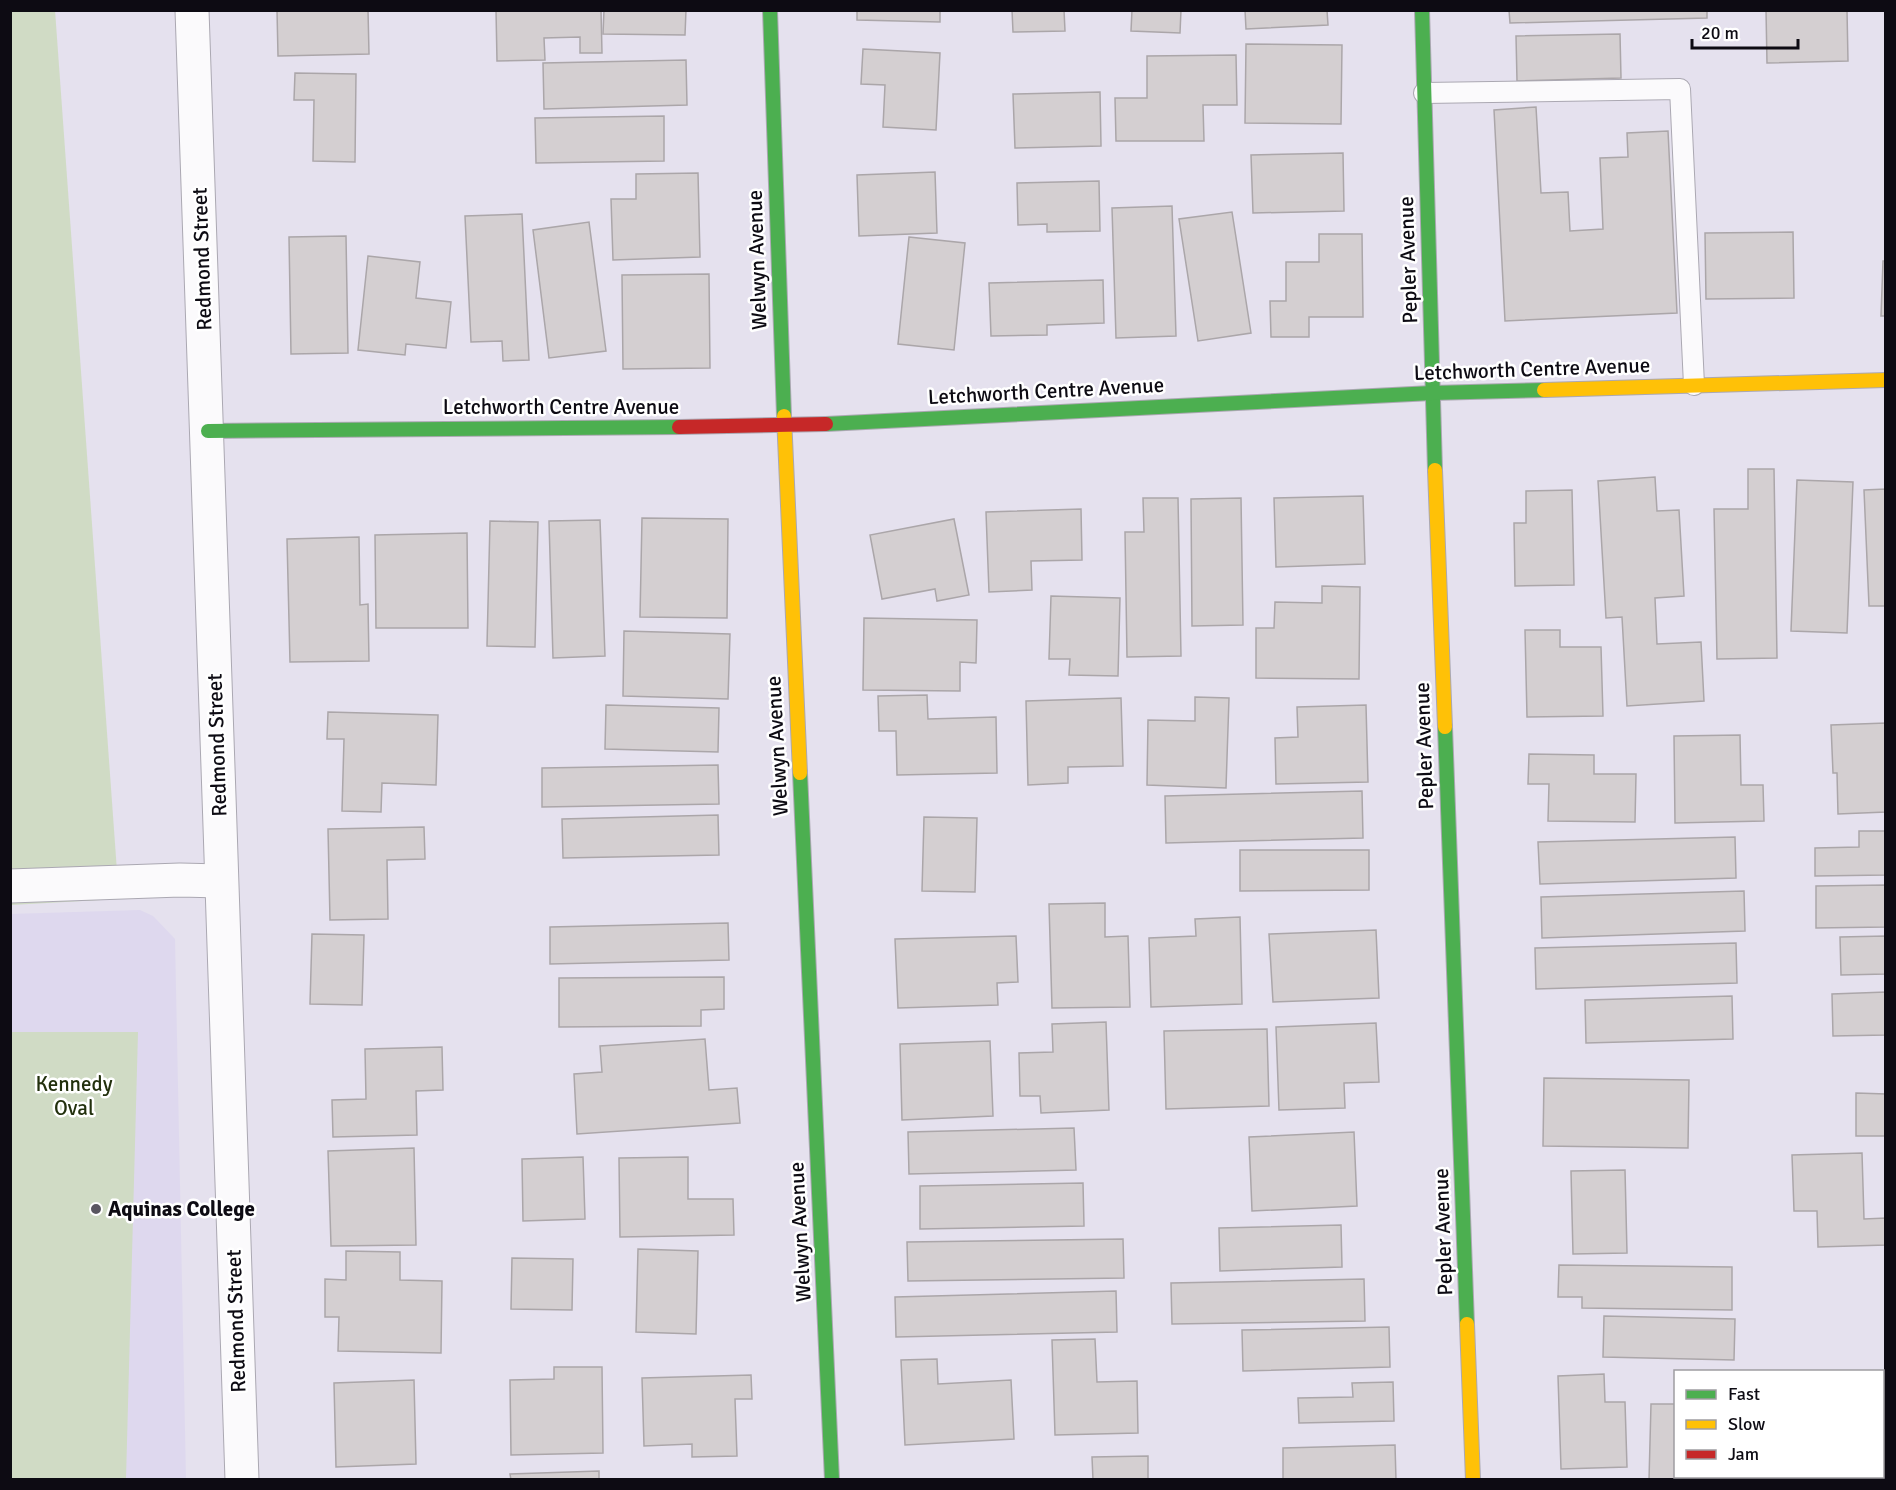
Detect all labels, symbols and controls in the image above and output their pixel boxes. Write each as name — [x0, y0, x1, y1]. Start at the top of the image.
scale bar — [1692, 12, 1798, 50]
text: 20 m — [1701, 22, 1739, 44]
street label: Redmond Street — [187, 187, 217, 331]
street label: Welwyn Avenue — [742, 189, 772, 331]
street label: Pepler Avenue — [1393, 196, 1423, 324]
street label: Letchworth Centre Avenue — [1413, 352, 1651, 386]
street label: Letchworth Centre Avenue — [927, 372, 1165, 410]
street label: Letchworth Centre Avenue — [443, 394, 679, 420]
street label: Redmond Street — [202, 673, 232, 817]
street label: Welwyn Avenue — [760, 675, 794, 817]
street label: Pepler Avenue — [1409, 682, 1439, 810]
park label: Kennedy Oval — [35, 1071, 113, 1121]
street label: Welwyn Avenue — [783, 1161, 817, 1303]
street label: Pepler Avenue — [1428, 1168, 1458, 1296]
place label: Aquinas College — [108, 1196, 255, 1222]
marker: Aquinas College — [89, 1202, 103, 1216]
street label: Redmond Street — [221, 1249, 251, 1393]
legend — [1674, 1370, 1884, 1478]
text: Fast — [1728, 1383, 1760, 1405]
text: Slow — [1728, 1413, 1765, 1435]
text: Jam — [1728, 1443, 1759, 1465]

